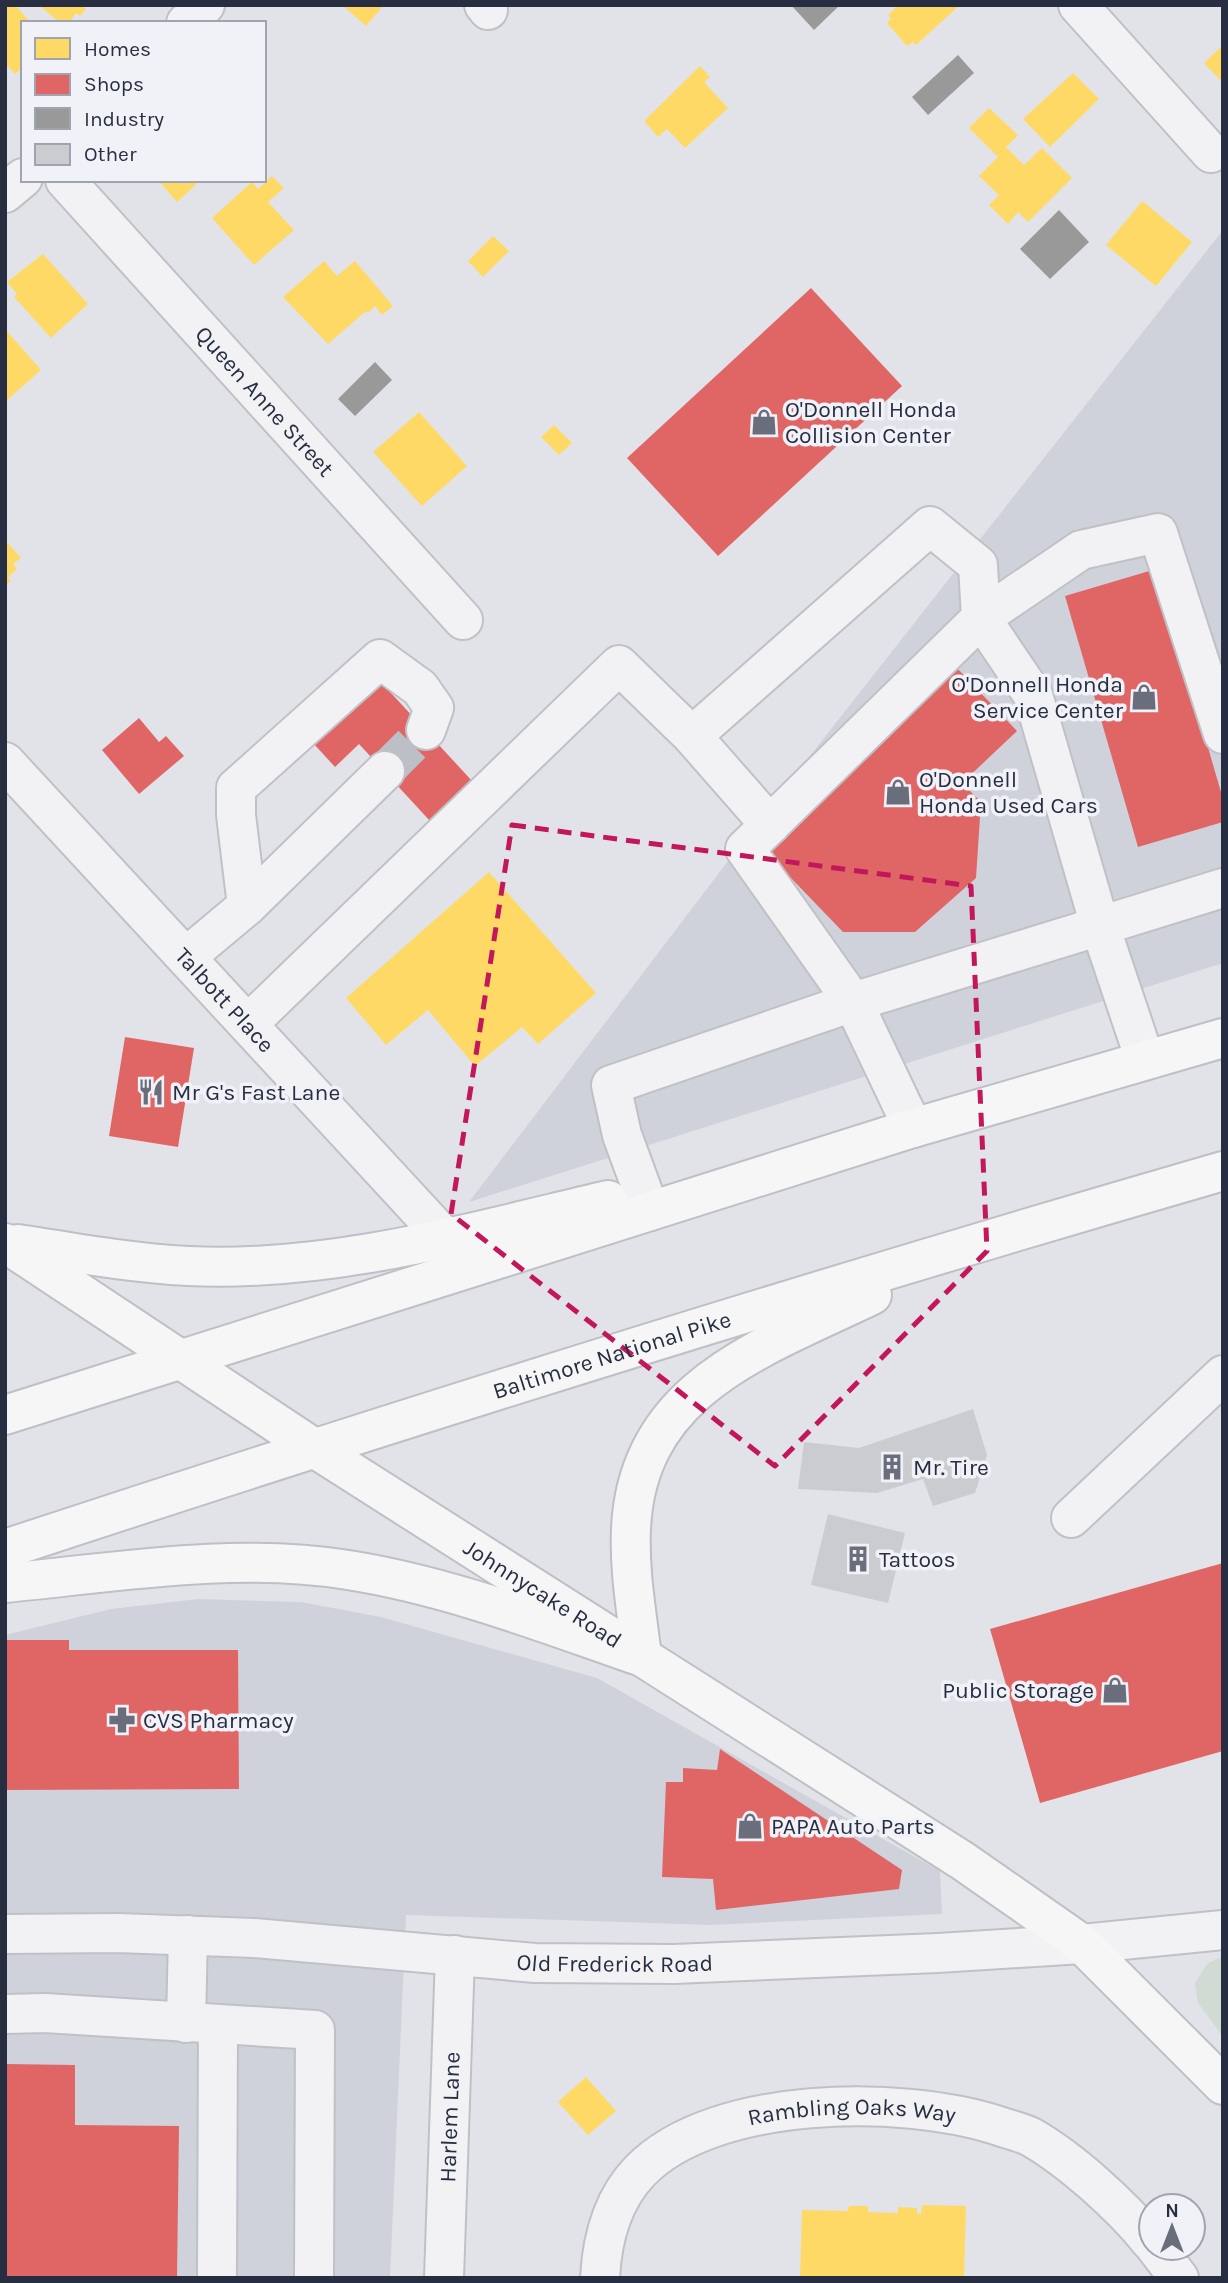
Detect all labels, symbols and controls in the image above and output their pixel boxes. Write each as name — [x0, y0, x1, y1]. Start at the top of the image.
legend — [21, 21, 266, 182]
text: Homes — [84, 37, 151, 61]
text: Shops — [84, 72, 144, 96]
text: Industry — [84, 107, 164, 131]
text: Other — [84, 142, 137, 166]
street label: Queen Anne Street — [190, 320, 340, 482]
place label: O'Donnell Honda Collision Center — [785, 396, 957, 449]
shop icon: O'Donnell Honda Collision Center — [749, 407, 779, 437]
place label: O'Donnell Honda Service Center — [951, 671, 1124, 724]
shop icon: O'Donnell Honda Service Center — [1129, 682, 1159, 712]
place label: O'Donnell Honda Used Cars — [919, 766, 1098, 819]
shop icon: O'Donnell Honda Used Cars — [883, 777, 913, 807]
street label: Talbott Place — [170, 942, 280, 1058]
restaurant icon: Mr G's Fast Lane — [136, 1077, 166, 1107]
place label: Mr G's Fast Lane — [172, 1079, 340, 1106]
street label: Baltimore National Pike — [489, 1305, 734, 1405]
building icon: Mr. Tire — [877, 1452, 907, 1482]
place label: Mr. Tire — [913, 1454, 989, 1481]
street label: Johnnycake Road — [459, 1533, 627, 1654]
building icon: Tattoos — [843, 1544, 873, 1574]
place label: Tattoos — [879, 1546, 956, 1573]
shop icon: Public Storage — [1100, 1675, 1130, 1705]
place label: Public Storage — [942, 1677, 1094, 1704]
pharmacy icon: CVS Pharmacy — [107, 1705, 137, 1735]
place label: CVS Pharmacy — [143, 1707, 294, 1734]
shop icon: PAPA Auto Parts — [735, 1811, 765, 1841]
place label: PAPA Auto Parts — [771, 1813, 935, 1840]
street label: Old Frederick Road — [515, 1948, 714, 1978]
street label: Harlem Lane — [434, 2051, 465, 2183]
street label: Rambling Oaks Way — [745, 2093, 958, 2131]
north arrow — [1137, 2192, 1207, 2262]
text: N — [1165, 2200, 1179, 2222]

